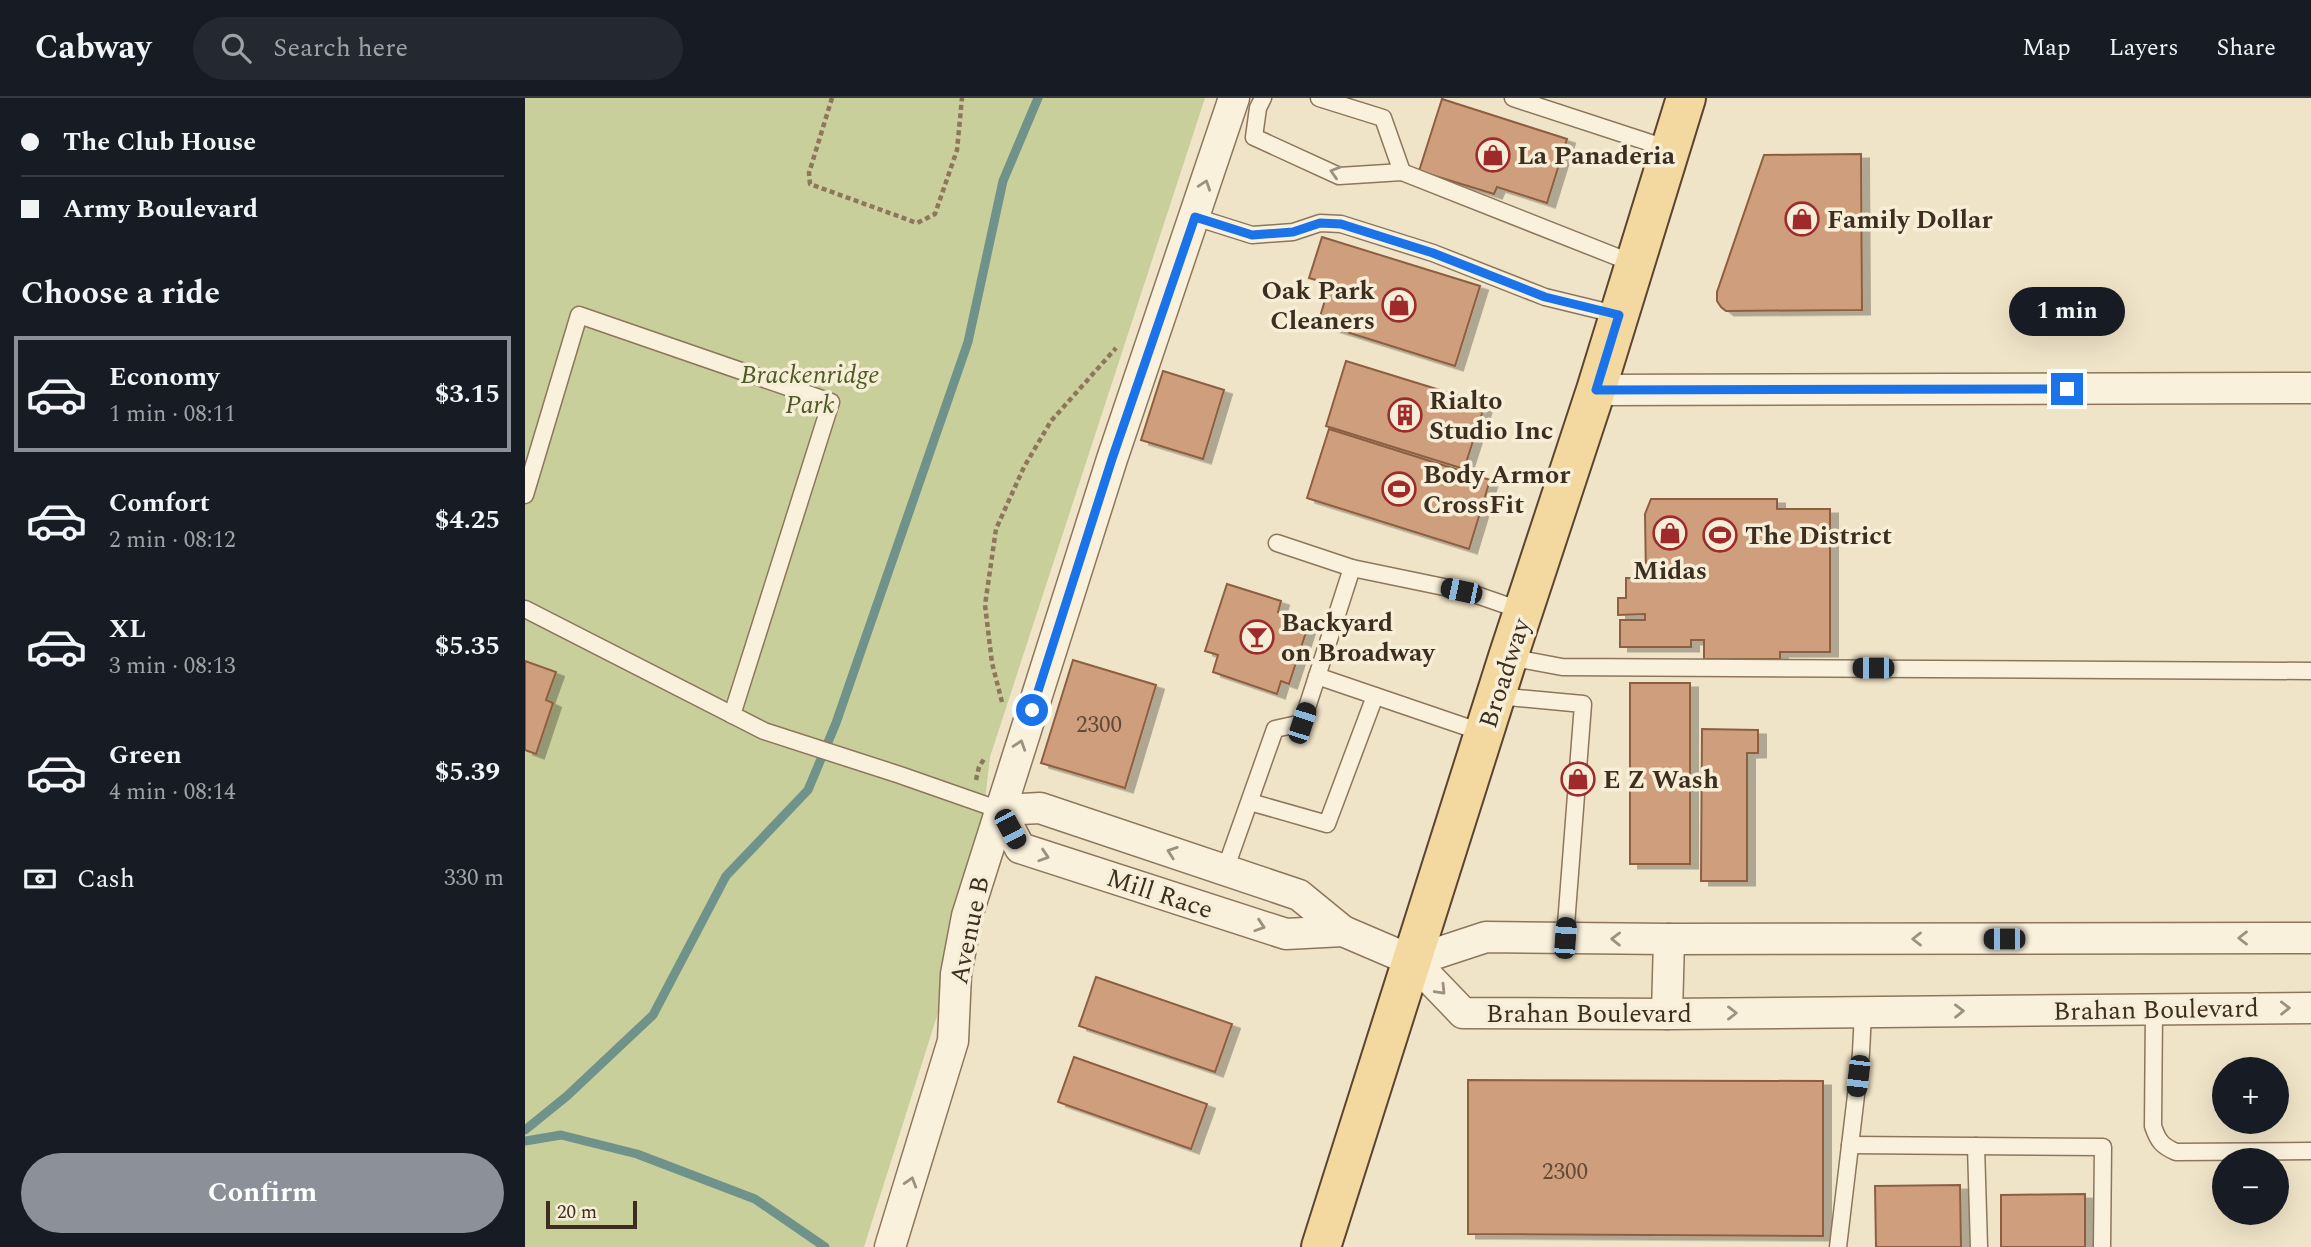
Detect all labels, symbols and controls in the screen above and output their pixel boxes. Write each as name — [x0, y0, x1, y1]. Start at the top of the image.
search box — [193, 17, 683, 80]
text: Cabway — [35, 23, 151, 73]
text: Search here — [273, 28, 408, 68]
icon: search — [217, 29, 255, 67]
text: Map — [2022, 30, 2071, 66]
text: Layers — [2109, 30, 2179, 66]
text: Share — [2217, 30, 2276, 66]
text: The Club House — [63, 122, 256, 162]
shop icon: La Panaderia — [1474, 136, 1512, 174]
place label: La Panaderia — [1517, 136, 1676, 176]
one-way arrow — [1329, 166, 1341, 180]
one-way arrow — [1197, 180, 1211, 192]
text: Army Boulevard — [63, 189, 258, 229]
shop icon: Family Dollar — [1783, 200, 1821, 238]
place label: Family Dollar — [1827, 200, 1993, 240]
text: Choose a ride — [21, 269, 220, 318]
place label: Oak Park Cleaners — [1261, 271, 1375, 341]
shop icon: Oak Park Cleaners — [1380, 286, 1418, 324]
callout: 1 min — [2009, 288, 2125, 336]
text: 1 min — [2036, 294, 2098, 329]
park label: Brackenridge Park — [740, 355, 880, 425]
text: Economy — [109, 357, 219, 397]
icon: car — [25, 363, 88, 426]
route end — [2051, 373, 2083, 405]
text: $3.15 — [435, 374, 500, 414]
place label: Rialto Studio Inc — [1429, 381, 1553, 451]
building icon: Rialto Studio Inc — [1386, 396, 1424, 434]
text: 1 min · 08:11 — [109, 397, 236, 432]
place label: Body Armor CrossFit — [1423, 455, 1571, 525]
sports icon: Body Armor CrossFit — [1380, 470, 1418, 508]
text: Comfort — [109, 483, 210, 523]
icon: car — [25, 489, 88, 552]
text: $4.25 — [435, 500, 500, 540]
shop icon: Midas — [1651, 514, 1689, 552]
sports icon: The District — [1701, 516, 1739, 554]
place label: The District — [1745, 516, 1892, 556]
text: 2 min · 08:12 — [109, 523, 236, 558]
place label: Midas — [1633, 551, 1707, 591]
car — [1439, 576, 1484, 606]
place label: Backyard on Broadway — [1281, 603, 1436, 673]
text: XL — [109, 609, 146, 649]
street label: Broadway — [1468, 612, 1542, 733]
icon: car — [25, 615, 88, 678]
bar icon: Backyard on Broadway — [1238, 618, 1276, 656]
text: $5.35 — [435, 626, 500, 666]
text: 3 min · 08:13 — [109, 649, 236, 684]
car — [1853, 658, 1895, 679]
route start — [1016, 694, 1048, 726]
car — [1286, 700, 1319, 746]
house number: 2300 — [1076, 708, 1122, 743]
text: Green — [109, 735, 182, 775]
one-way arrow — [1012, 739, 1027, 751]
icon: car — [25, 741, 88, 804]
text: $5.39 — [435, 752, 500, 792]
shop icon: E Z Wash — [1559, 760, 1597, 798]
place label: E Z Wash — [1603, 760, 1719, 800]
text: 4 min · 08:14 — [109, 775, 236, 810]
car — [991, 806, 1030, 852]
one-way arrow — [1166, 846, 1178, 861]
one-way arrow — [1037, 848, 1049, 862]
street label: Mill Race — [1101, 858, 1218, 930]
text: Cash — [77, 859, 135, 899]
icon: cash — [21, 860, 59, 898]
text: 330 m — [444, 861, 504, 896]
street label: Avenue B — [939, 873, 1001, 988]
car — [1554, 916, 1577, 960]
one-way arrow — [1254, 917, 1266, 932]
car — [1984, 929, 2026, 950]
one-way arrow — [2237, 930, 2248, 946]
one-way arrow — [1611, 931, 1622, 946]
one-way arrow — [1912, 931, 1922, 947]
one-way arrow — [1432, 981, 1445, 994]
street label: Brahan Boulevard — [2053, 988, 2259, 1032]
street label: Brahan Boulevard — [1486, 994, 1692, 1034]
one-way arrow — [2280, 1000, 2290, 1016]
one-way arrow — [1954, 1004, 1965, 1019]
one-way arrow — [1726, 1006, 1737, 1021]
car — [1846, 1054, 1871, 1098]
map controls — [2212, 1057, 2289, 1225]
button: + — [2212, 1057, 2289, 1134]
button: − — [2212, 1148, 2289, 1225]
button: Confirm — [21, 1153, 504, 1233]
house number: 2300 — [1542, 1155, 1588, 1190]
one-way arrow — [902, 1176, 917, 1188]
scale bar — [546, 1198, 637, 1230]
text: 20 m — [557, 1198, 597, 1227]

